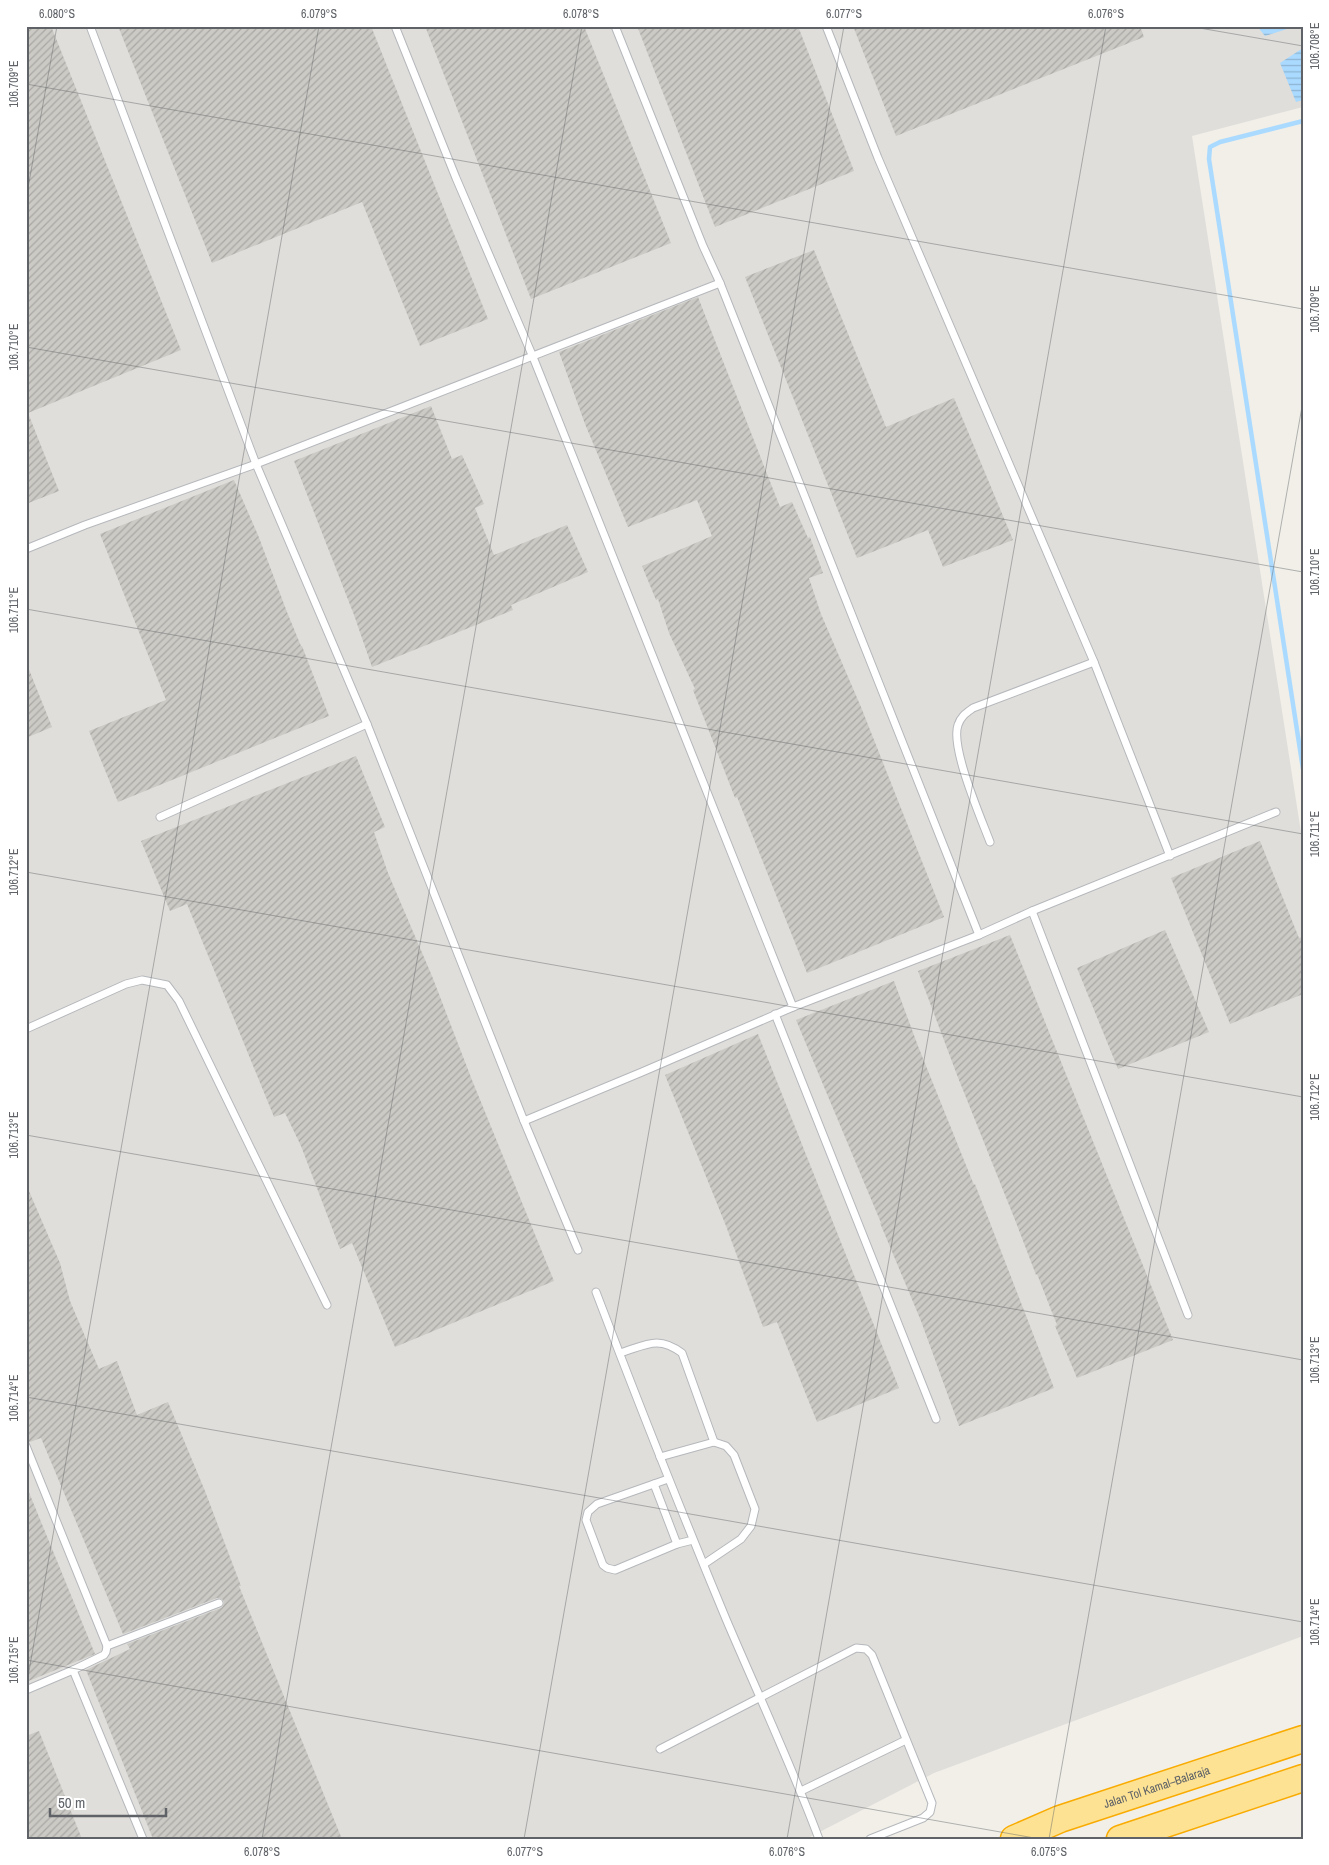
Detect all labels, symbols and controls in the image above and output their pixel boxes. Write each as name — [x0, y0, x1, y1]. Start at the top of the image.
text: 6.080°S — [39, 6, 75, 22]
text: 6.079°S — [301, 6, 337, 22]
text: 6.078°S — [563, 6, 599, 22]
text: 6.077°S — [826, 6, 862, 22]
text: 6.076°S — [1088, 6, 1124, 22]
text: 106.708°E — [1307, 23, 1323, 69]
text: 106.709°E — [6, 61, 22, 107]
text: 106.709°E — [1307, 286, 1323, 332]
text: 106.710°E — [6, 324, 22, 370]
text: 106.710°E — [1307, 549, 1323, 595]
text: 106.711°E — [6, 587, 22, 633]
text: 106.711°E — [1307, 811, 1323, 857]
text: 106.712°E — [6, 849, 22, 895]
text: 106.712°E — [1307, 1074, 1323, 1120]
text: 106.713°E — [6, 1112, 22, 1158]
text: 106.713°E — [1307, 1337, 1323, 1383]
text: 106.714°E — [6, 1375, 22, 1421]
text: 106.714°E — [1307, 1599, 1323, 1645]
text: 106.715°E — [6, 1637, 22, 1683]
street label: Jalan Tol Kamal–Balaraja — [1101, 1762, 1212, 1812]
scale bar — [50, 1785, 166, 1817]
text: 50 m — [58, 1792, 85, 1813]
text: 6.078°S — [244, 1844, 280, 1860]
text: 6.077°S — [507, 1844, 543, 1860]
text: 6.076°S — [769, 1844, 805, 1860]
text: 6.075°S — [1031, 1844, 1067, 1860]

